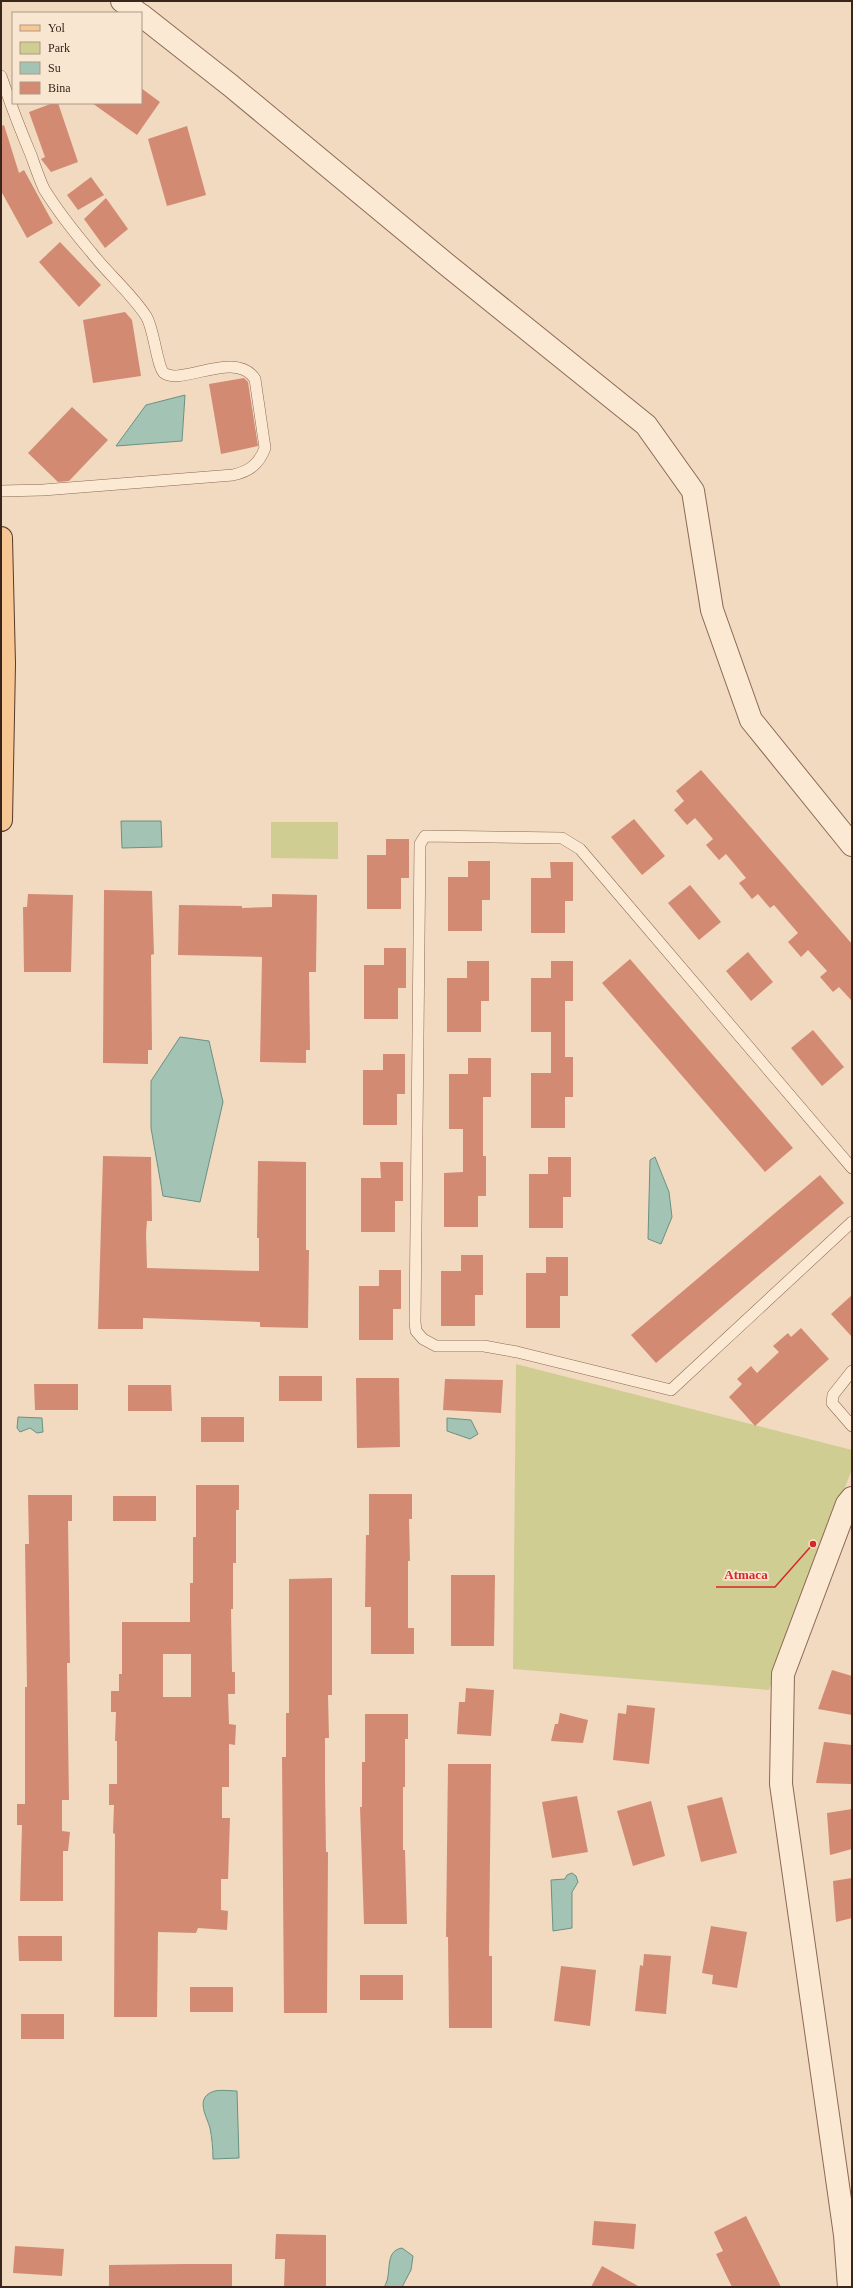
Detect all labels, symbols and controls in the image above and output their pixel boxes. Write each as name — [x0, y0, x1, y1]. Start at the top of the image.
legend — [12, 12, 142, 104]
text: Yol — [48, 21, 65, 35]
text: Park — [48, 41, 70, 55]
text: Su — [48, 61, 61, 75]
text: Bina — [48, 81, 71, 95]
callout: Atmaca — [716, 1562, 775, 1587]
text: Atmaca — [724, 1567, 768, 1582]

